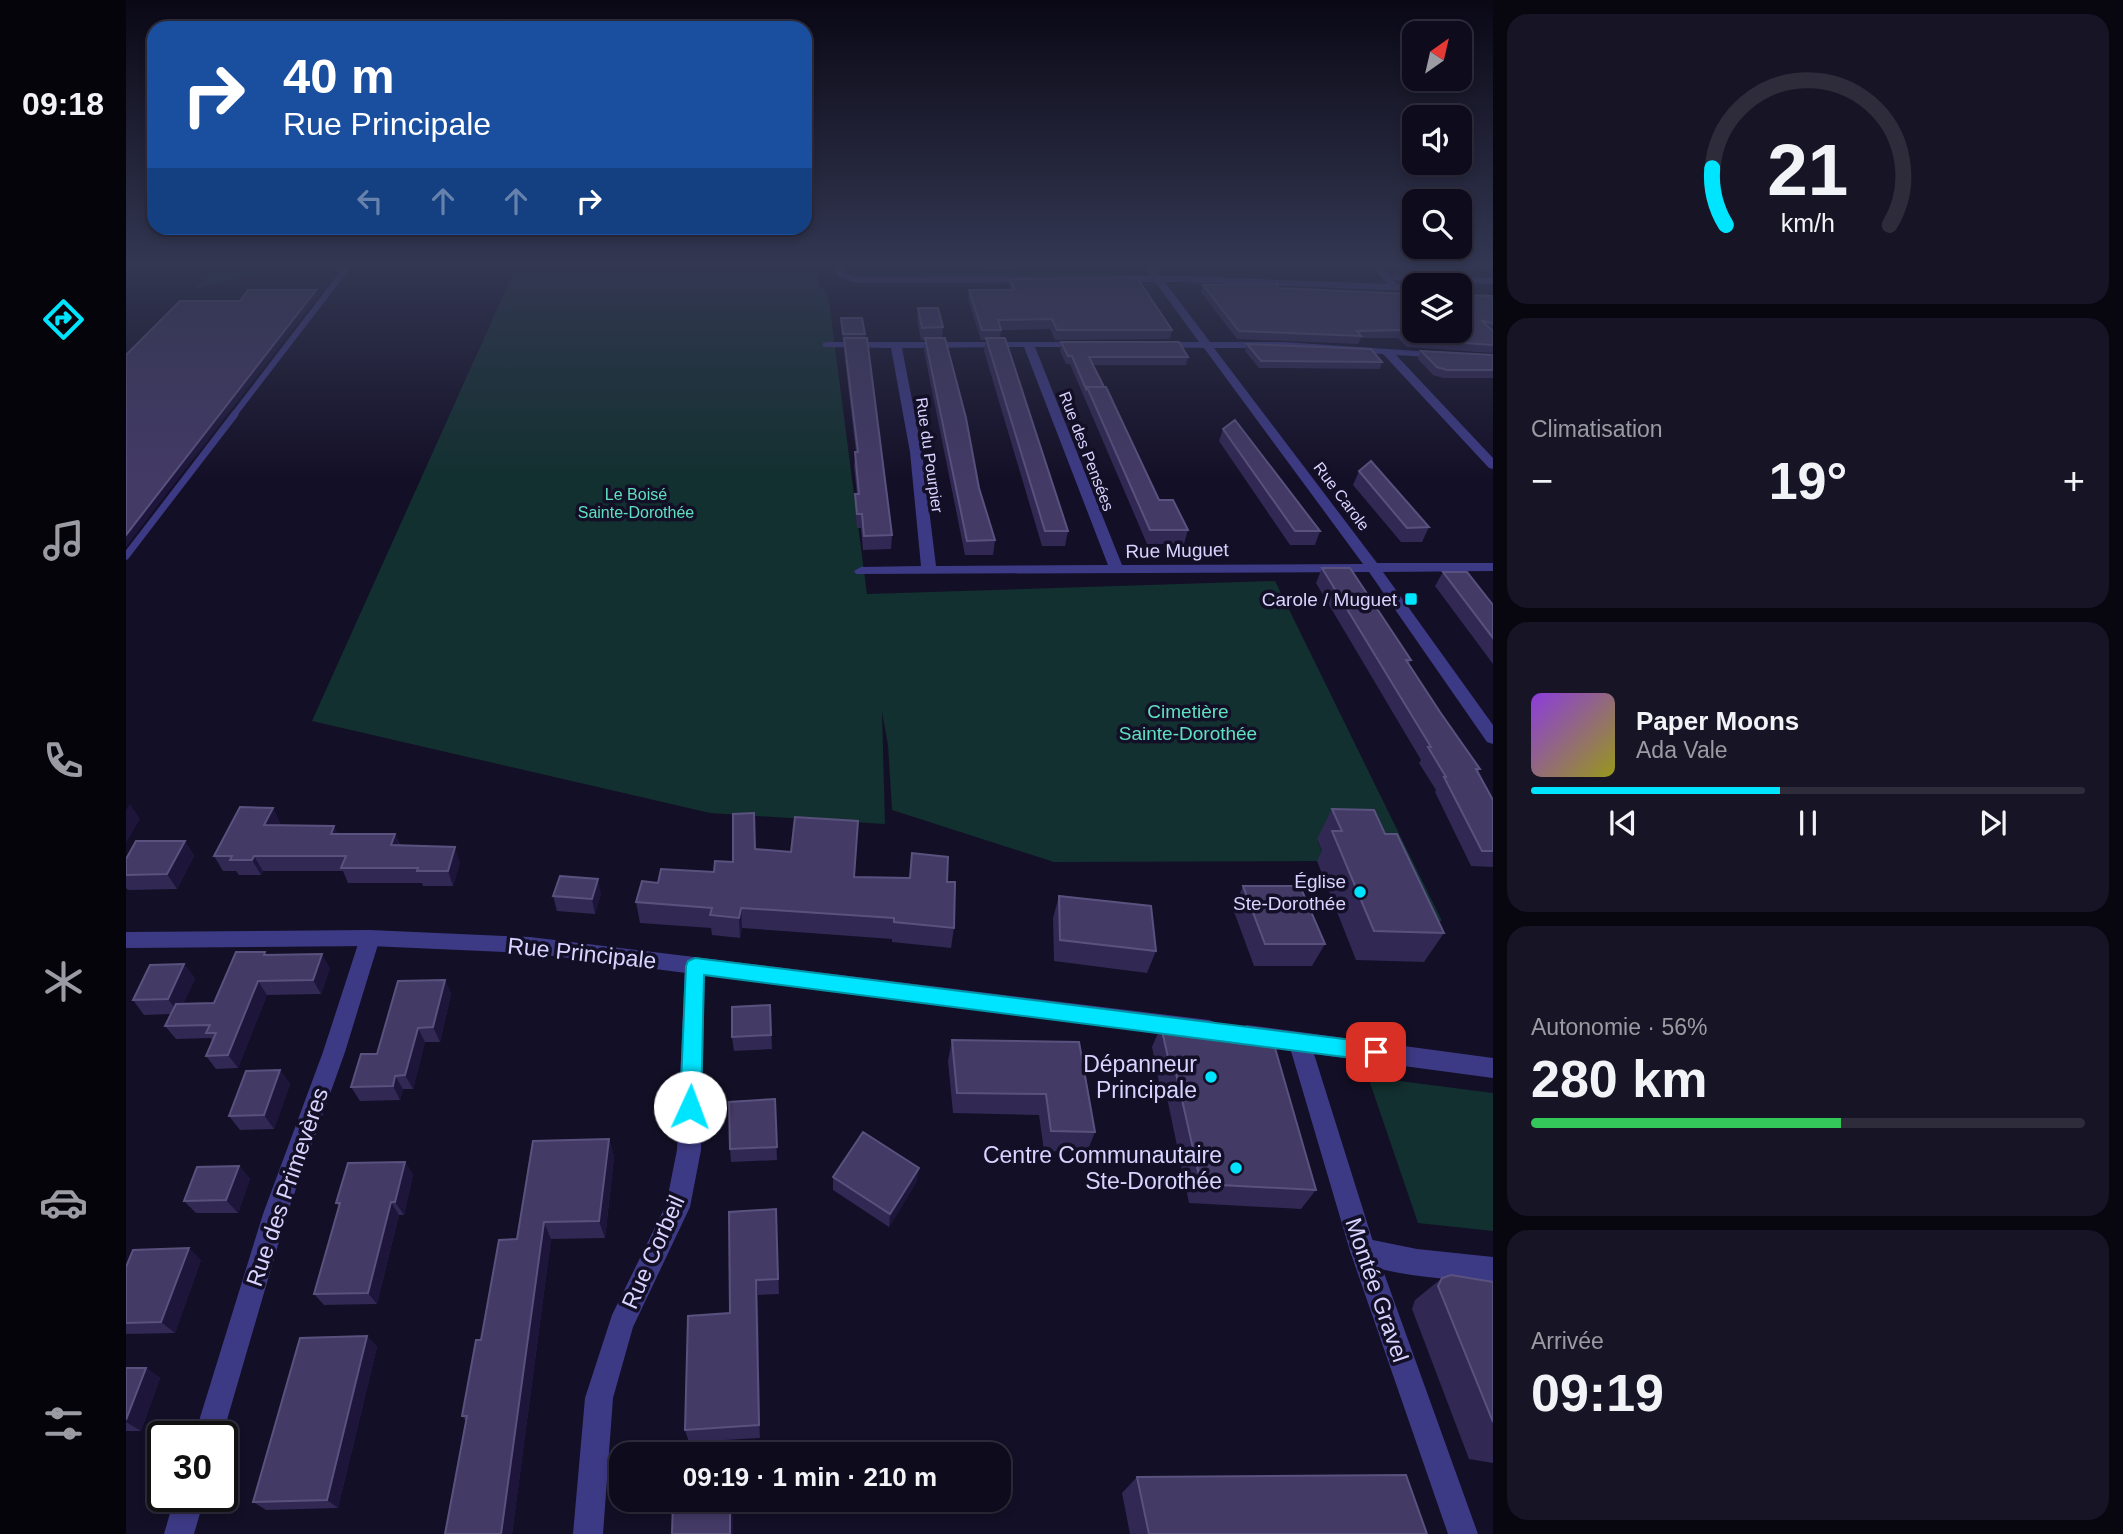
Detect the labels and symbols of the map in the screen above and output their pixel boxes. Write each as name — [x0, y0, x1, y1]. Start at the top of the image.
north arrow — [1402, 21, 1472, 91]
street label: Rue des Pensées — [1056, 389, 1117, 513]
street label: Rue du Pourpier — [913, 396, 946, 515]
street label: Rue Carole — [1310, 459, 1373, 534]
park label: Le Boisé Sainte-Dorothée — [578, 486, 694, 521]
street label: Rue Muguet — [1125, 539, 1230, 562]
place label: Carole / Muguet — [1262, 589, 1398, 610]
marker: Carole / Muguet — [1403, 591, 1419, 607]
park label: Cimetière Sainte-Dorothée — [1119, 701, 1257, 744]
place label: Église Ste-Dorothée — [1233, 871, 1346, 914]
marker: Église Ste-Dorothée — [1352, 884, 1368, 900]
street label: Rue Principale — [506, 932, 658, 974]
pin — [1346, 1022, 1406, 1082]
place label: Dépanneur Principale — [1083, 1051, 1197, 1103]
marker: Dépanneur Principale — [1203, 1069, 1219, 1085]
position arrow — [653, 1070, 727, 1144]
street label: Rue des Primevères — [241, 1084, 333, 1290]
place label: Centre Communautaire Ste-Dorothée — [983, 1142, 1222, 1194]
marker: Centre Communautaire Ste-Dorothée — [1228, 1160, 1244, 1176]
street label: Rue Corbeil — [616, 1191, 690, 1313]
street label: Montée Gravel — [1340, 1214, 1414, 1366]
speed limit sign: 30 — [147, 1421, 238, 1512]

